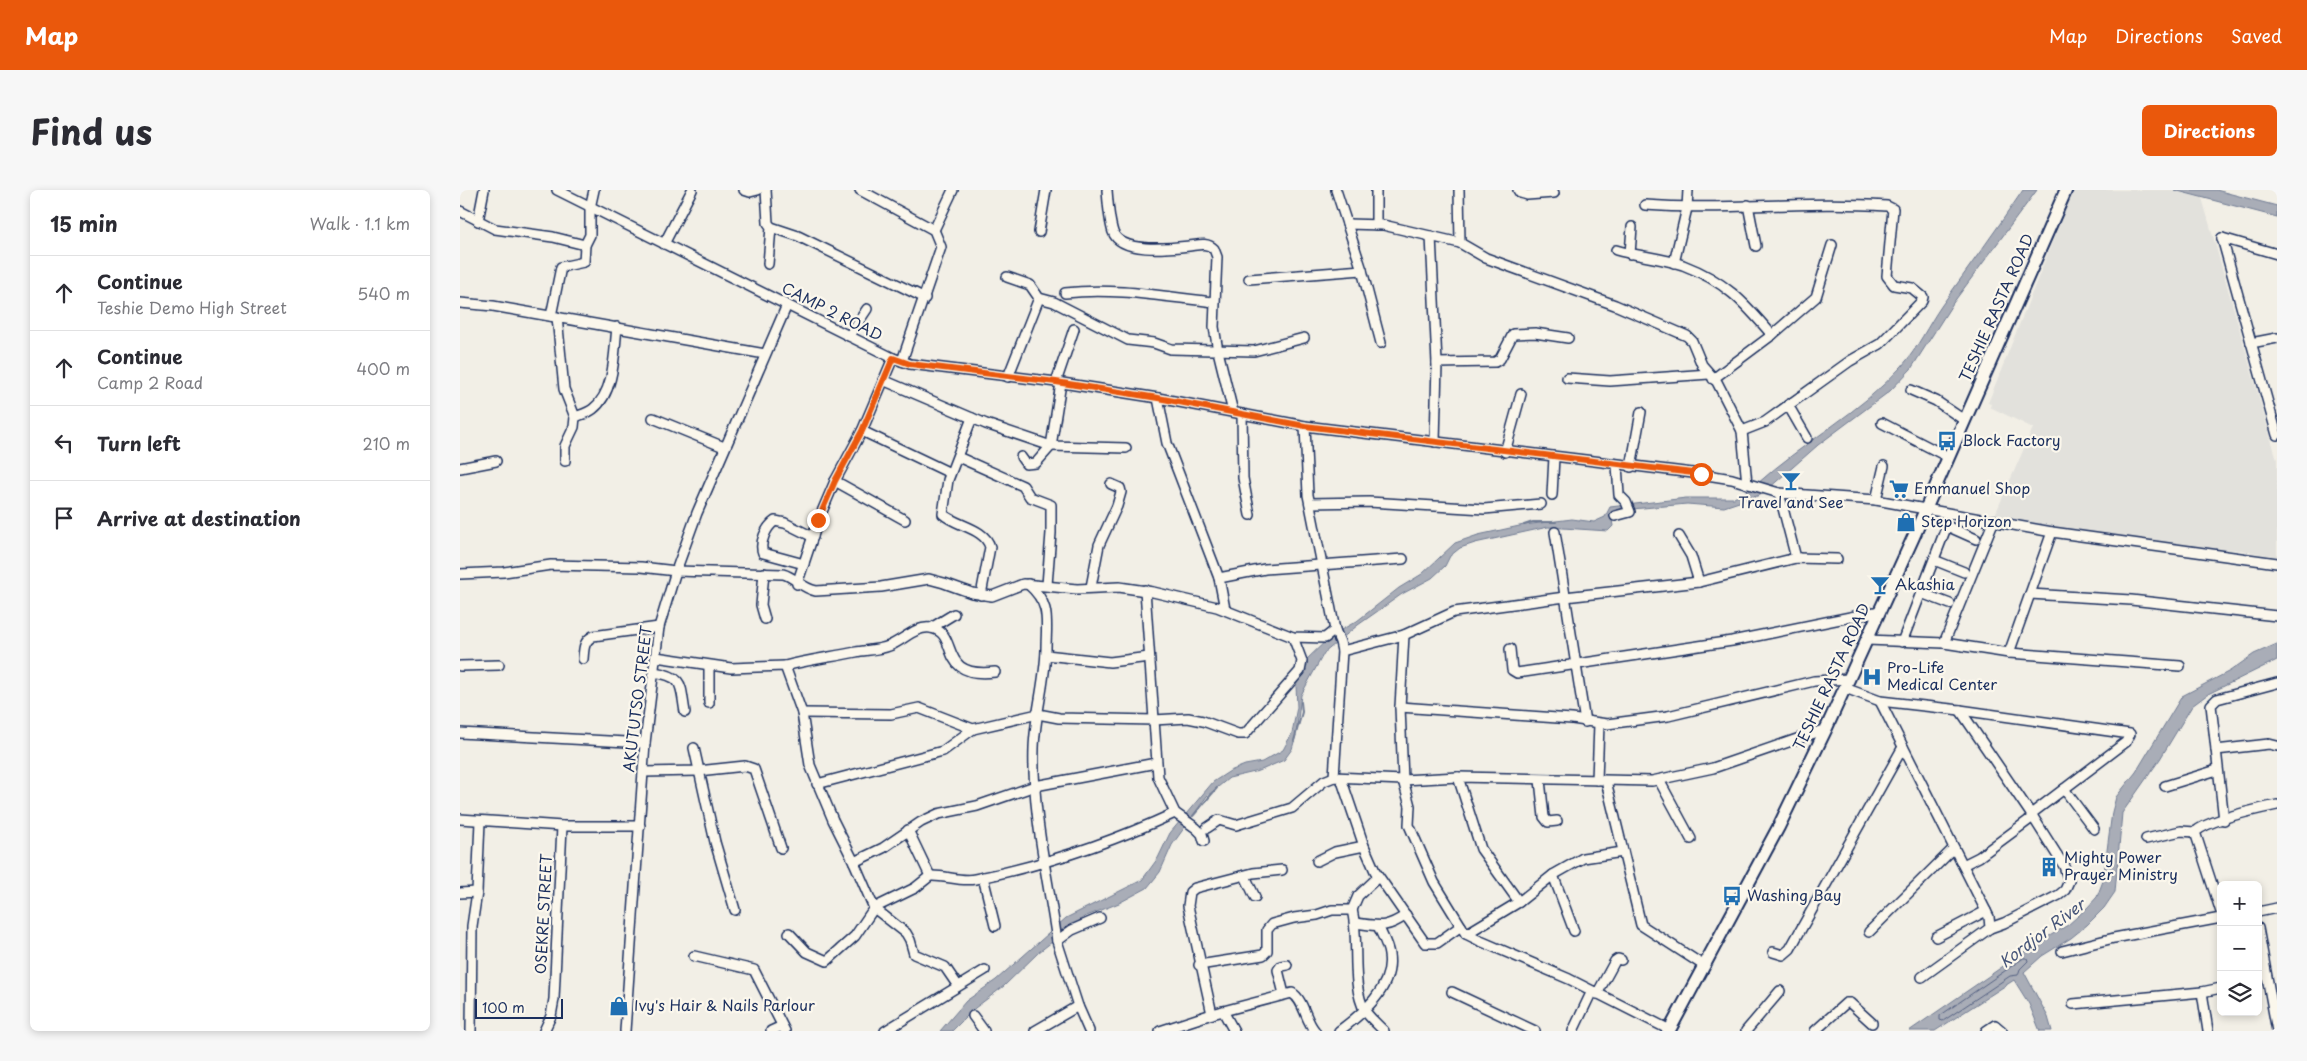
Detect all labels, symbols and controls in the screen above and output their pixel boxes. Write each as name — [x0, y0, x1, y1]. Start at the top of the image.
text: Map — [25, 17, 78, 53]
text: Map — [2049, 22, 2087, 49]
text: Directions — [2115, 22, 2203, 49]
text: Saved — [2231, 22, 2282, 49]
text: Find us — [30, 104, 152, 157]
button: Directions — [2142, 105, 2277, 156]
text: 15 min — [50, 207, 118, 239]
text: Walk · 1.1 km — [310, 211, 410, 235]
street label: TESHIE RASTA ROAD — [1952, 229, 2039, 385]
text: Continue — [97, 267, 183, 295]
street label: CAMP 2 ROAD — [778, 275, 887, 346]
icon: ahead — [50, 279, 78, 307]
text: 540 m — [357, 281, 410, 305]
text: Teshie Demo High Street — [97, 295, 287, 319]
text: Continue — [97, 342, 183, 370]
icon: ahead — [50, 354, 78, 382]
text: 400 m — [357, 356, 410, 380]
text: Camp 2 Road — [97, 370, 203, 394]
place label: Block Factory — [1962, 428, 2060, 451]
icon: left — [50, 429, 78, 457]
text: Turn left — [97, 429, 181, 457]
bus stop icon: Block Factory — [1936, 430, 1958, 452]
text: 210 m — [362, 431, 410, 455]
route start — [1690, 463, 1713, 486]
bar icon: Travel and See — [1780, 470, 1802, 492]
place label: Emmanuel Shop — [1914, 476, 2030, 499]
supermarket icon: Emmanuel Shop — [1888, 478, 1910, 500]
place label: Travel and See — [1738, 490, 1844, 513]
icon: arrive — [50, 504, 78, 532]
text: Arrive at destination — [97, 504, 301, 532]
route end — [807, 509, 830, 532]
place label: Step Horizon — [1921, 509, 2012, 532]
shop icon: Step Horizon — [1895, 511, 1917, 533]
place label: Akashia — [1895, 572, 1955, 595]
bar icon: Akashia — [1869, 574, 1891, 596]
street label: TESHIE RASTA ROAD — [1786, 599, 1875, 754]
street label: AKUTUTSO STREET — [616, 623, 657, 773]
place label: Pro-Life Medical Center — [1887, 655, 1997, 695]
hospital icon: Pro-Life Medical Center — [1861, 666, 1883, 688]
place label: Mighty Power Prayer Ministry — [2064, 845, 2178, 885]
street label: OSEKRE STREET — [528, 852, 557, 975]
building icon: Mighty Power Prayer Ministry — [2038, 856, 2060, 878]
map controls — [2217, 881, 2262, 1016]
button: + — [2217, 881, 2262, 926]
place label: Washing Bay — [1747, 883, 1842, 906]
bus stop icon: Washing Bay — [1721, 885, 1743, 907]
water label: Kordjor River — [1994, 890, 2091, 972]
button: − — [2217, 926, 2262, 971]
button: layers — [2217, 971, 2262, 1016]
place label: Ivy's Hair & Nails Parlour — [634, 993, 815, 1016]
shop icon: Ivy's Hair & Nails Parlour — [608, 995, 630, 1017]
scale bar — [475, 996, 562, 1019]
text: 100 m — [482, 997, 525, 1018]

